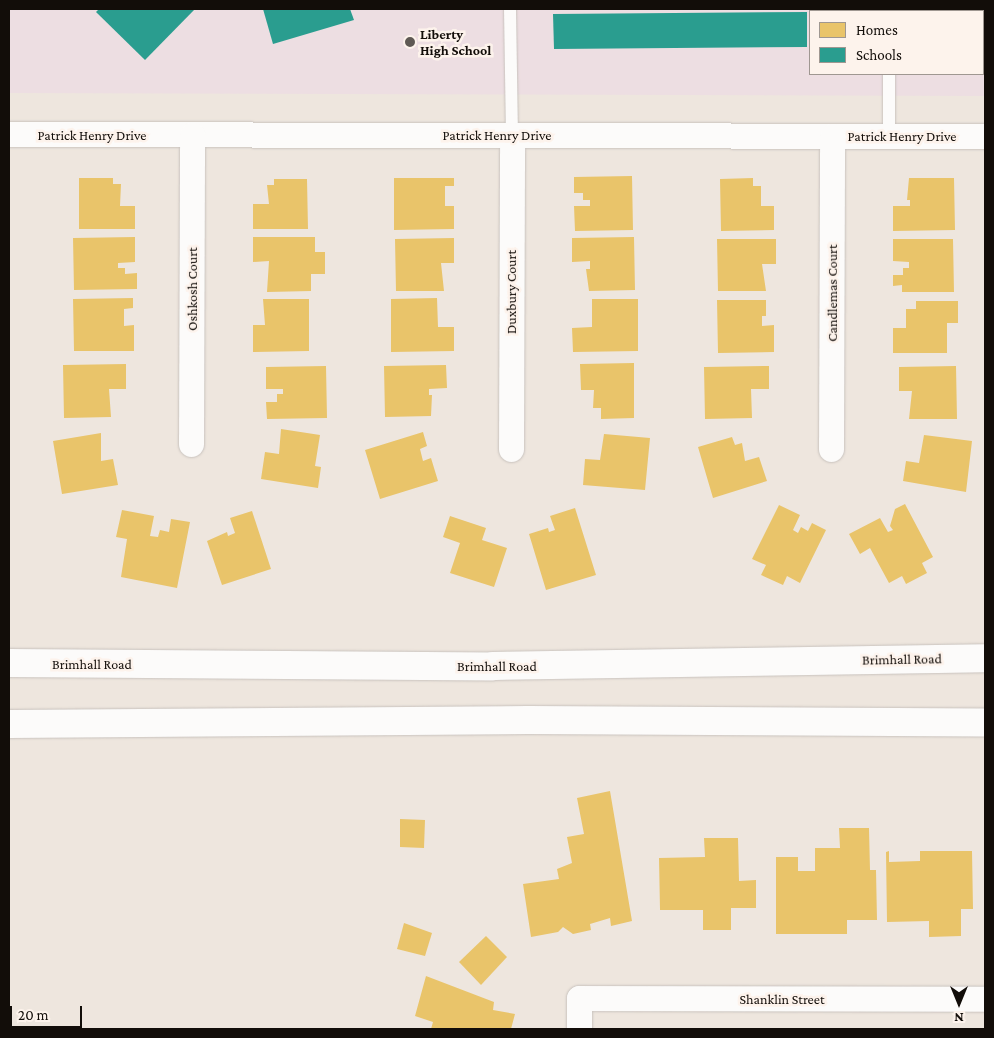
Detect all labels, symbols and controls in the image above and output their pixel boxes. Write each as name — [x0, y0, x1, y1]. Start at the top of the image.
legend — [809, 10, 984, 75]
text: Homes — [856, 22, 898, 38]
place label: Liberty High School — [420, 26, 491, 58]
marker: Liberty High School — [404, 36, 416, 48]
text: Schools — [856, 47, 902, 63]
street label: Patrick Henry Drive — [37, 127, 147, 143]
street label: Patrick Henry Drive — [442, 127, 552, 143]
street label: Patrick Henry Drive — [847, 128, 957, 144]
street label: Candlemas Court — [824, 244, 840, 342]
street label: Oshkosh Court — [184, 247, 200, 331]
street label: Duxbury Court — [503, 250, 519, 334]
street label: Brimhall Road — [862, 650, 942, 668]
street label: Brimhall Road — [52, 656, 132, 672]
street label: Brimhall Road — [457, 658, 537, 674]
north arrow — [934, 978, 984, 1028]
street label: Shanklin Street — [739, 991, 825, 1007]
scale bar — [12, 996, 85, 1028]
text: 20 m — [18, 1007, 49, 1023]
text: N — [954, 1010, 964, 1026]

